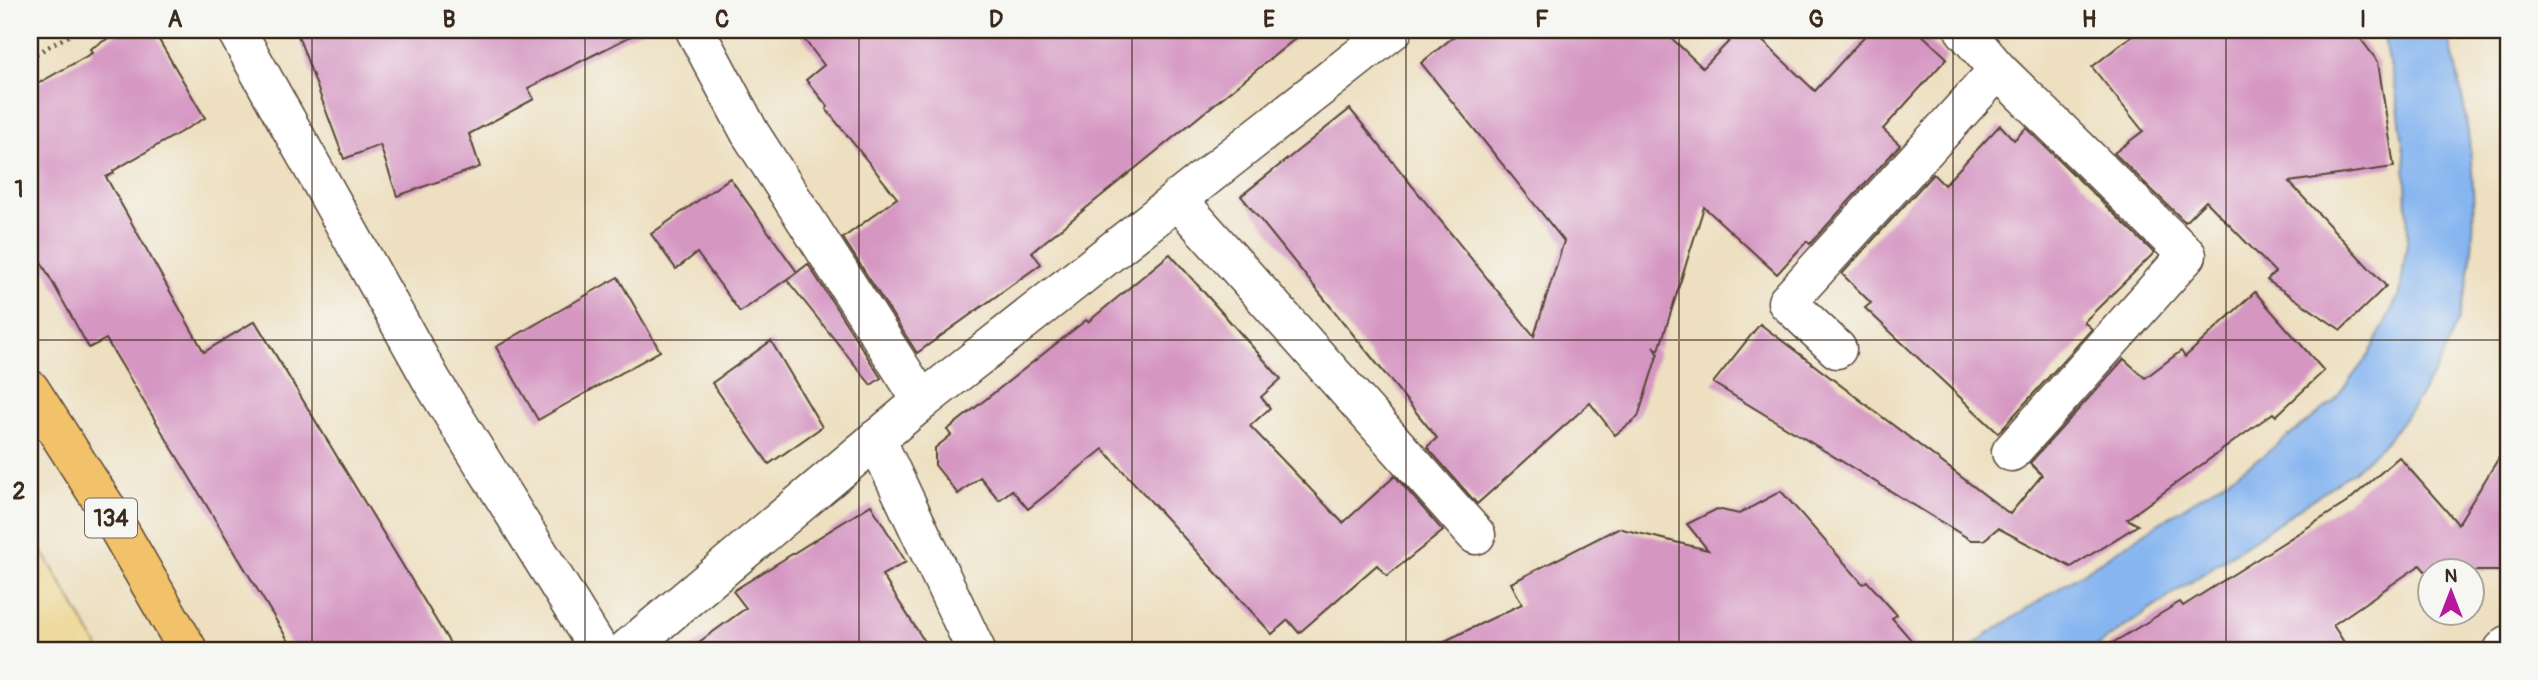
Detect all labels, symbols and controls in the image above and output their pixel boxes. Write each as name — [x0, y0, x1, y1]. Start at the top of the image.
text: A — [168, 5, 183, 34]
text: B — [442, 5, 456, 34]
text: C — [715, 5, 729, 34]
text: D — [989, 5, 1003, 34]
text: E — [1263, 5, 1275, 34]
text: F — [1535, 5, 1549, 34]
text: G — [1808, 5, 1824, 34]
text: H — [2082, 5, 2096, 34]
text: I — [2360, 5, 2366, 34]
text: 1 — [15, 175, 24, 204]
text: 2 — [13, 477, 26, 506]
road number: 134 — [85, 498, 137, 538]
north arrow — [2416, 558, 2486, 628]
text: N — [2445, 564, 2458, 588]

